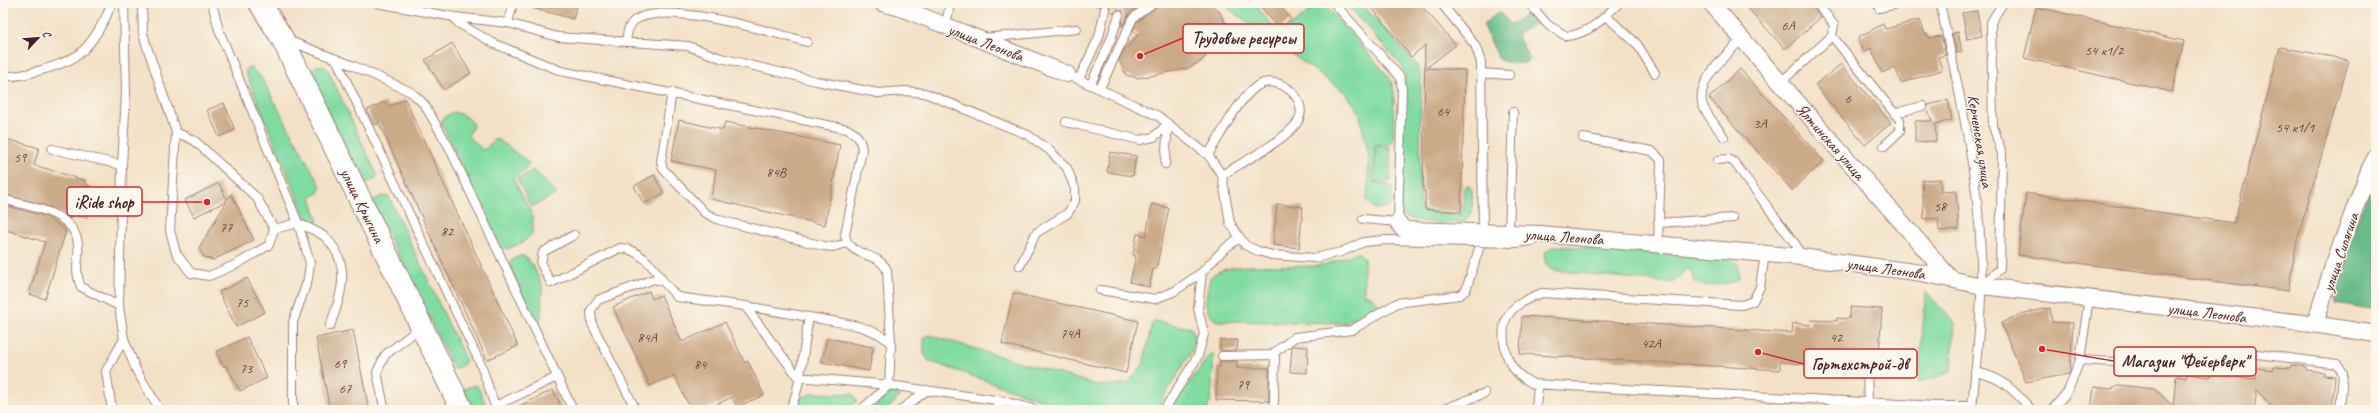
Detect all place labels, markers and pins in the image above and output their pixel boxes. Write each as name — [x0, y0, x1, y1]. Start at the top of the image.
callout: Трудовые ресурсы — [1183, 24, 1304, 53]
callout: iRide shop — [67, 187, 142, 216]
callout: Магазин "Фейерверк" — [2114, 347, 2256, 376]
callout: Гортехстрой-дв — [1804, 349, 1917, 378]

